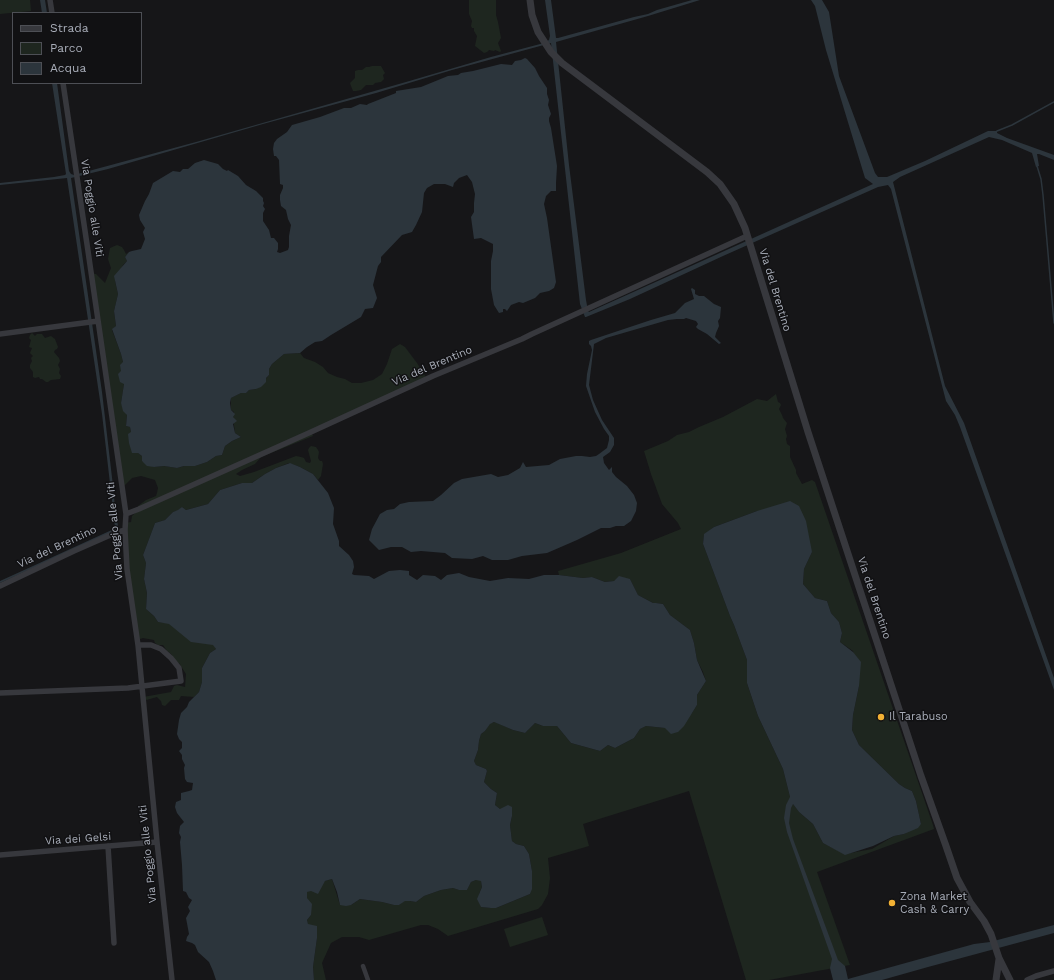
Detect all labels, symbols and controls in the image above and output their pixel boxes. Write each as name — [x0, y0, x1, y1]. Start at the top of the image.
legend — [12, 12, 142, 84]
text: Strada — [50, 21, 89, 35]
text: Parco — [50, 41, 83, 55]
text: Acqua — [50, 61, 86, 75]
street label: Via Poggio alle Viti — [78, 158, 106, 258]
street label: Via del Brentino — [756, 247, 794, 333]
street label: Via del Brentino — [390, 343, 474, 389]
street label: Via Poggio alle Viti — [104, 481, 126, 581]
street label: Via del Brentino — [15, 523, 99, 571]
street label: Via del Brentino — [854, 555, 894, 641]
place label: Il Tarabuso — [889, 710, 948, 724]
marker: Il Tarabuso — [876, 712, 886, 722]
street label: Via Poggio alle Viti — [136, 804, 160, 904]
street label: Via dei Gelsi — [44, 830, 112, 848]
place label: Zona Market Cash & Carry — [900, 890, 969, 916]
marker: Zona Market Cash & Carry — [887, 898, 897, 908]

